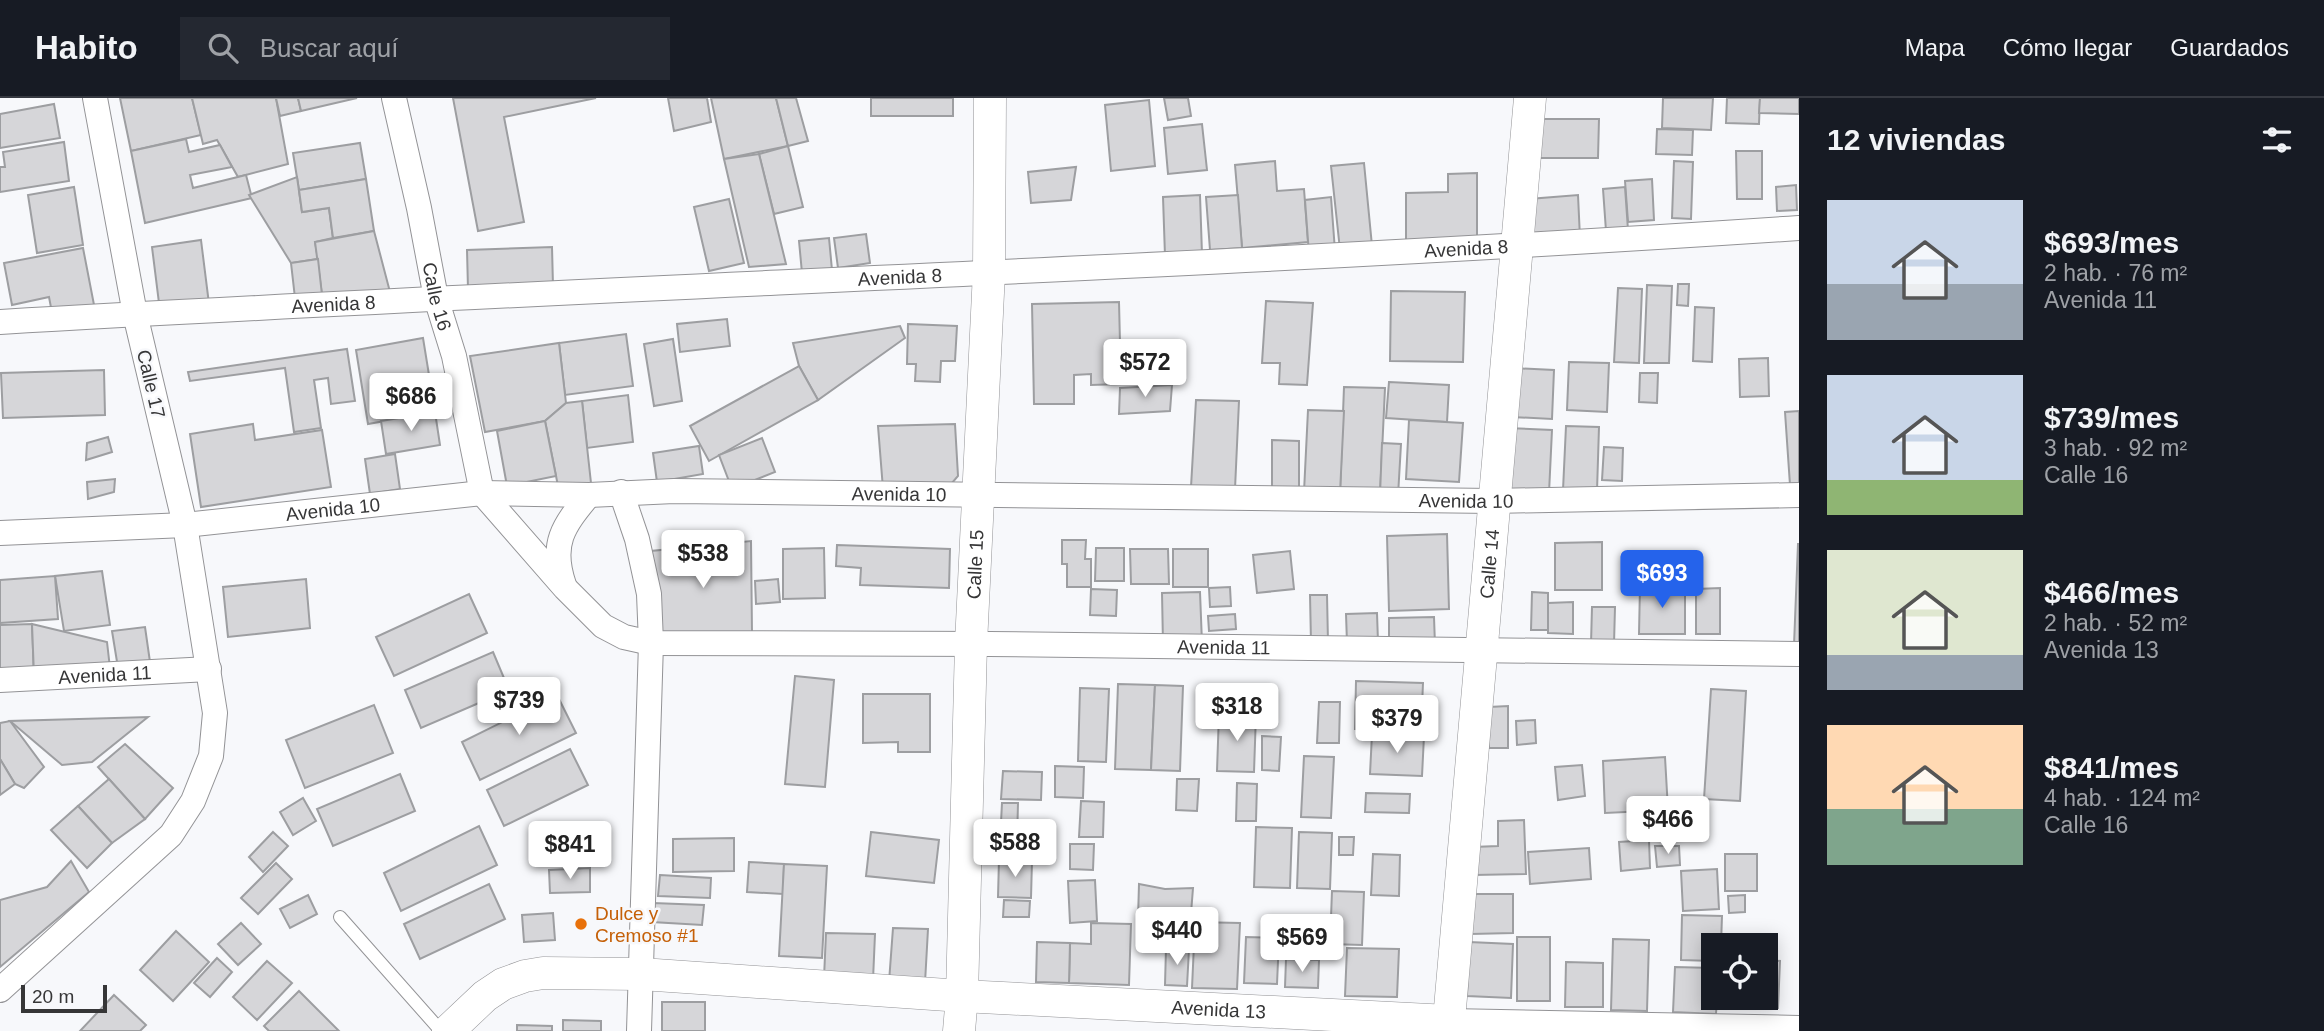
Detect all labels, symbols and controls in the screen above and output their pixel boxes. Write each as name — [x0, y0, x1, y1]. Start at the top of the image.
search box — [180, 17, 670, 80]
text: Habito — [35, 29, 138, 66]
icon: search — [204, 29, 242, 67]
text: Buscar aquí — [260, 33, 398, 63]
text: Mapa — [1905, 34, 1965, 61]
text: Cómo llegar — [2003, 34, 2132, 61]
text: Guardados — [2170, 34, 2289, 61]
icon: filters — [2258, 121, 2296, 159]
text: 12 viviendas — [1827, 123, 2005, 156]
text: $693/mes — [2044, 226, 2179, 259]
icon: home — [1883, 228, 1967, 312]
street label: Avenida 8 — [1424, 235, 1509, 261]
street label: Calle 16 — [419, 260, 456, 333]
text: 2 hab. · 76 m² — [2044, 260, 2187, 286]
street label: Avenida 8 — [857, 264, 942, 289]
text: Avenida 11 — [2044, 287, 2157, 313]
street label: Avenida 8 — [291, 291, 376, 317]
pin: $572 — [1104, 340, 1186, 399]
street label: Calle 17 — [133, 348, 169, 420]
text: $572 — [1119, 349, 1171, 375]
pin: $686 — [370, 374, 452, 433]
text: $686 — [385, 383, 437, 409]
text: $739/mes — [2044, 401, 2179, 434]
icon: home — [1883, 403, 1967, 487]
text: 3 hab. · 92 m² — [2044, 435, 2187, 461]
text: Calle 16 — [2044, 462, 2128, 488]
street label: Avenida 10 — [851, 483, 947, 505]
street label: Avenida 10 — [1418, 490, 1514, 512]
street label: Avenida 10 — [285, 494, 381, 525]
street label: Calle 14 — [1476, 528, 1503, 599]
street label: Calle 15 — [963, 529, 987, 600]
pin: $538 — [662, 531, 744, 590]
text: $538 — [677, 540, 729, 566]
pin: $693 — [1621, 550, 1703, 610]
text: $693 — [1636, 560, 1688, 586]
text: $466/mes — [2044, 576, 2179, 609]
icon: home — [1883, 578, 1967, 662]
text: 2 hab. · 52 m² — [2044, 610, 2187, 636]
street label: Avenida 11 — [1177, 636, 1271, 658]
text: Avenida 13 — [2044, 637, 2159, 663]
street label: Avenida 11 — [58, 662, 152, 687]
pin: $739 — [478, 678, 560, 737]
pin: $318 — [1196, 684, 1278, 743]
text: $739 — [493, 687, 545, 713]
text: $318 — [1211, 693, 1263, 719]
pin: $379 — [1356, 696, 1438, 755]
text: $379 — [1371, 705, 1423, 731]
text: $841/mes — [2044, 751, 2179, 784]
icon: home — [1883, 753, 1967, 837]
text: 4 hab. · 124 m² — [2044, 785, 2200, 811]
pin: $466 — [1627, 796, 1709, 856]
text: $466 — [1642, 806, 1694, 832]
text: Calle 16 — [2044, 812, 2128, 838]
pin: $588 — [974, 820, 1056, 879]
pin: $841 — [529, 822, 611, 881]
text: $588 — [989, 829, 1041, 855]
text: $841 — [544, 831, 596, 857]
place label: Dulce y Cremoso #1 — [595, 903, 699, 946]
pin: $440 — [1136, 908, 1218, 967]
pin: $569 — [1261, 914, 1343, 974]
marker: Dulce y Cremoso #1 — [573, 916, 589, 932]
text: $440 — [1151, 917, 1203, 943]
text: $569 — [1276, 924, 1328, 950]
map controls — [1701, 933, 1778, 1010]
button: locate — [1701, 933, 1778, 1010]
scale bar — [21, 982, 107, 1014]
text: 20 m — [32, 986, 74, 1007]
street label: Avenida 13 — [1171, 996, 1267, 1022]

